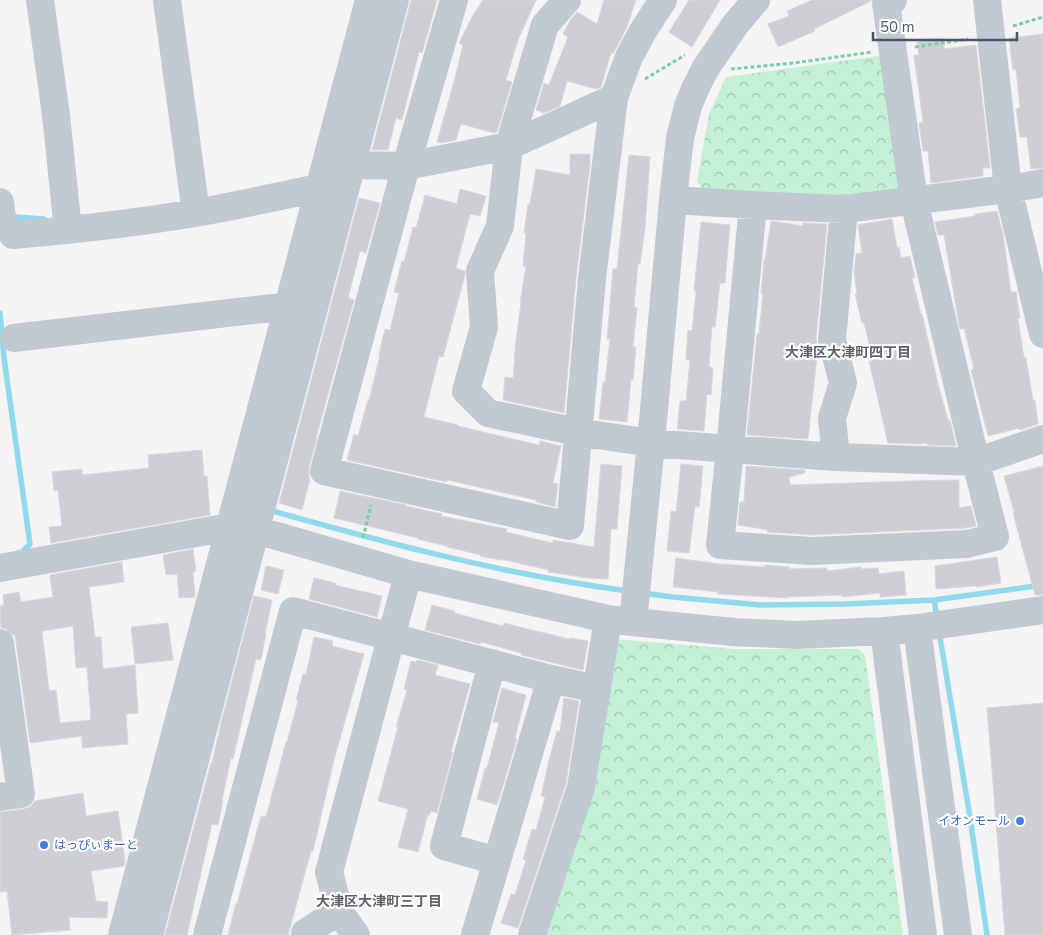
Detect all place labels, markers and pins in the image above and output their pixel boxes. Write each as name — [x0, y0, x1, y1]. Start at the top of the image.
place label: イオンモール — [938, 813, 1010, 829]
marker: イオンモール — [1014, 815, 1026, 827]
place label: はっぴぃまーと — [54, 837, 138, 853]
marker: はっぴぃまーと — [38, 839, 50, 851]

